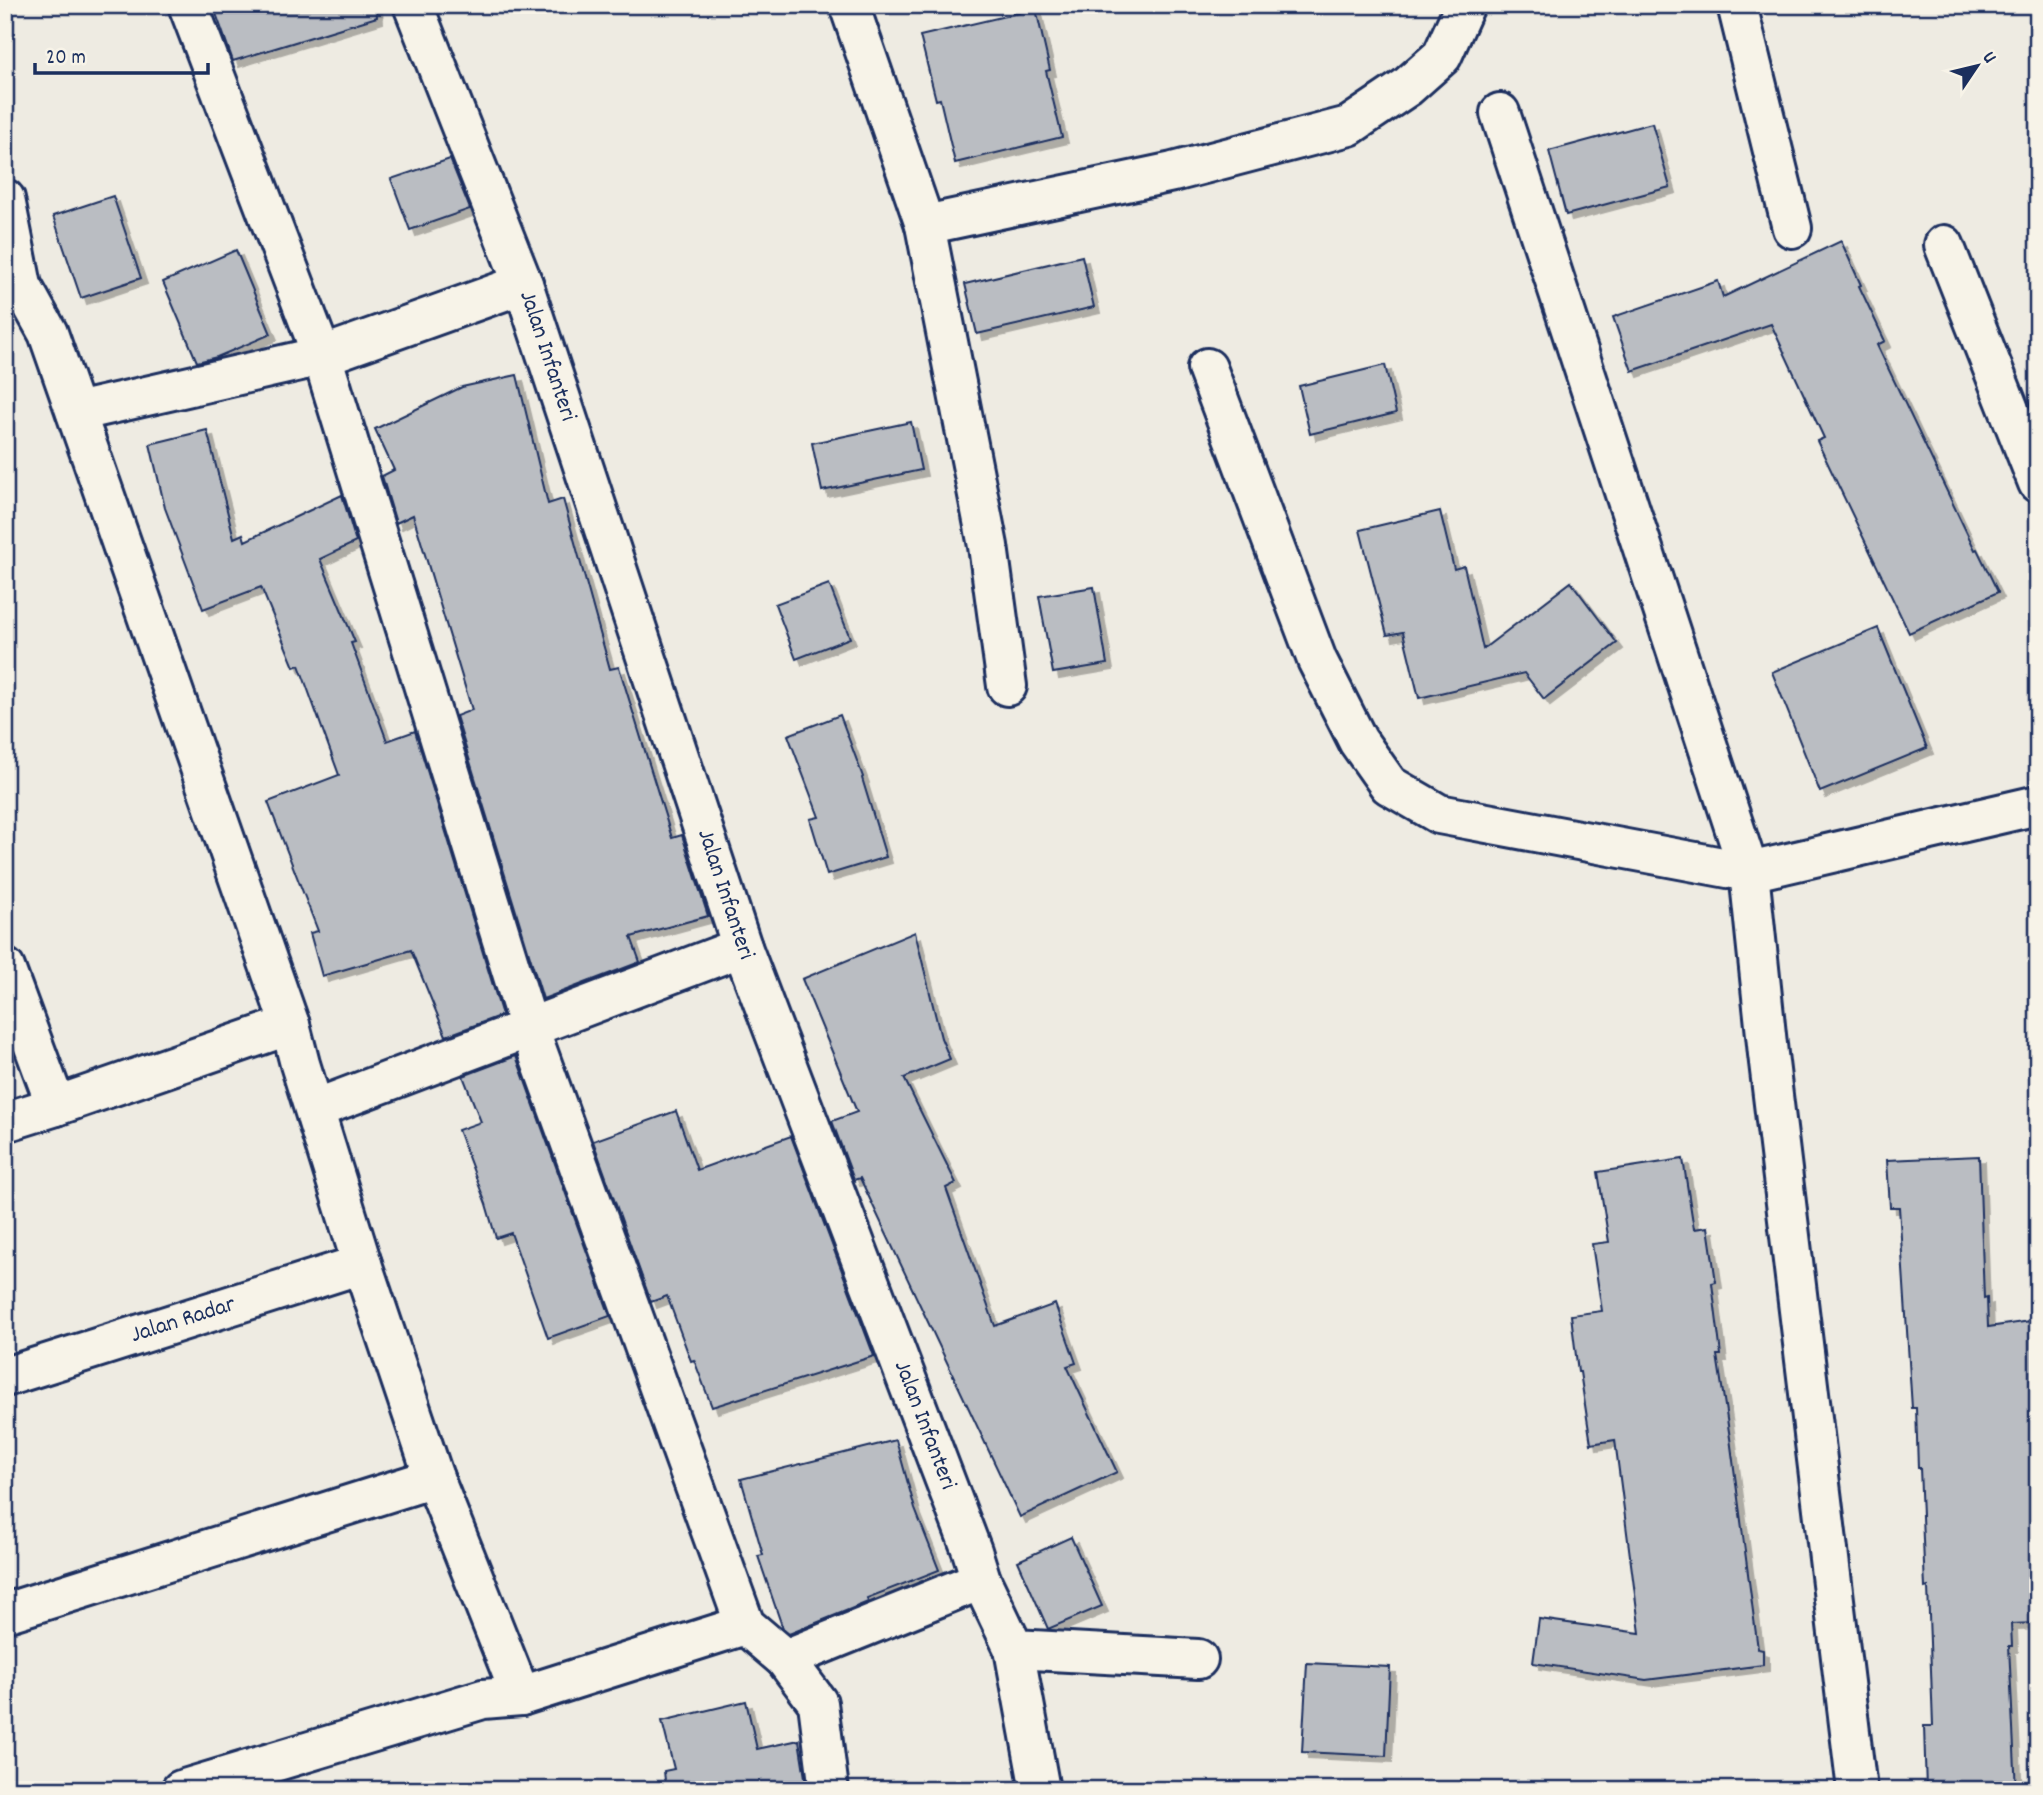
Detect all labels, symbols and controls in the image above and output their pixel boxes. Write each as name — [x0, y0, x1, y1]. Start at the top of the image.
scale bar — [35, 32, 208, 76]
north arrow — [1941, 32, 2011, 102]
text: 20 m — [46, 44, 86, 74]
text: U — [1974, 47, 2002, 70]
street label: Jalan Infanteri — [509, 287, 584, 426]
street label: Jalan Infanteri — [687, 825, 762, 965]
street label: Jalan Radar — [127, 1288, 240, 1353]
street label: Jalan Infanteri — [884, 1356, 964, 1495]

